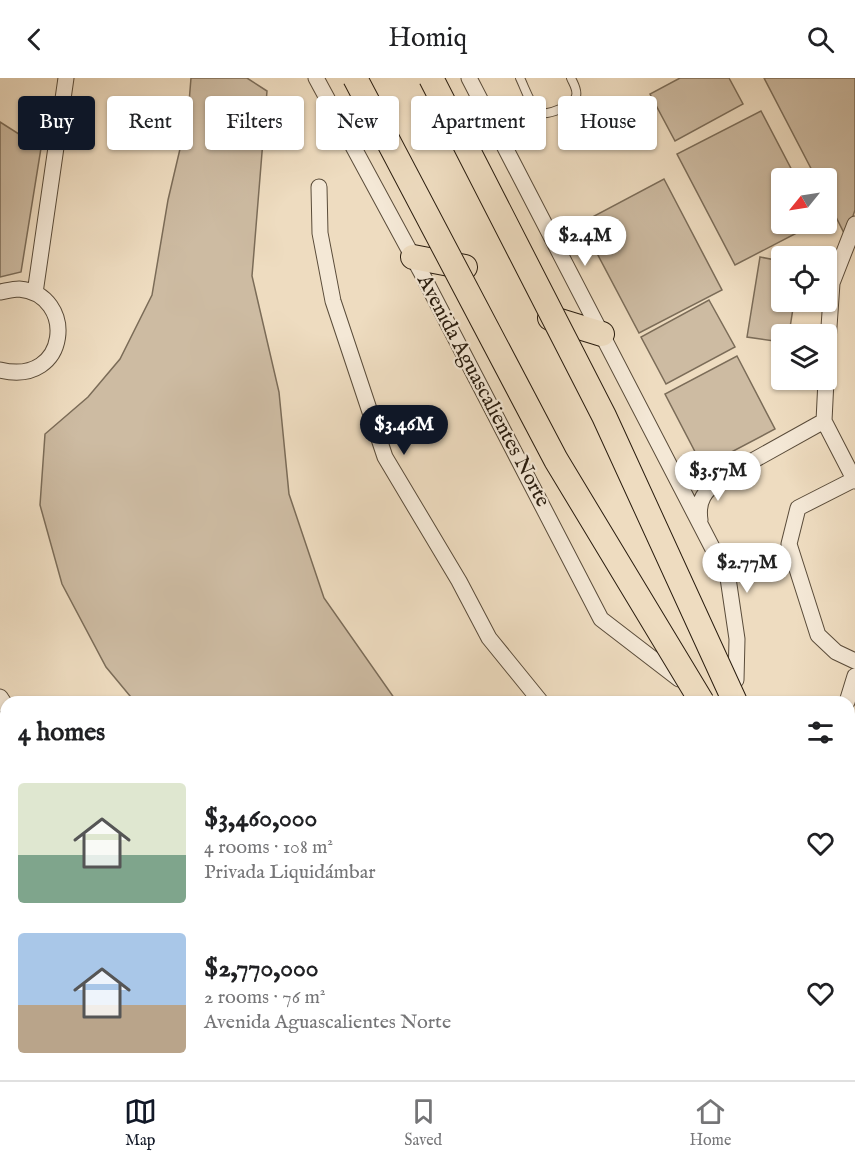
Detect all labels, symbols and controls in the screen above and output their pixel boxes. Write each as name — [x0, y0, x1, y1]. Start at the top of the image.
text: Homiq — [388, 22, 467, 56]
icon: back — [18, 23, 51, 56]
icon: search — [804, 23, 837, 56]
chip: Buy — [18, 96, 95, 150]
chip: Rent — [107, 96, 193, 150]
chip: Filters — [205, 96, 304, 150]
chip: New — [316, 96, 399, 150]
chip: Apartment — [411, 96, 546, 150]
chip: House — [558, 96, 657, 150]
north arrow — [771, 168, 837, 234]
map controls — [771, 168, 837, 390]
pin: $2.4M — [543, 216, 627, 267]
text: $2.4M — [558, 223, 612, 248]
button: locate — [771, 246, 837, 312]
street label: Avenida Aguascalientes Norte — [410, 269, 556, 512]
button: layers — [771, 324, 837, 390]
pin: $3.46M — [355, 405, 453, 456]
text: $3.46M — [374, 412, 434, 437]
pin: $3.57M — [669, 451, 767, 502]
text: $3.57M — [689, 458, 747, 483]
pin: $2.77M — [698, 543, 796, 594]
text: $2.77M — [716, 550, 778, 575]
text: 4 homes — [18, 716, 105, 749]
icon: filters — [804, 716, 837, 749]
text: $3,460,000 — [204, 802, 317, 835]
icon: home — [66, 807, 138, 879]
icon: heart — [804, 827, 837, 860]
text: 4 rooms · 108 m² — [204, 835, 333, 860]
text: Privada Liquidámbar — [204, 860, 376, 885]
text: $2,770,000 — [204, 952, 318, 985]
icon: home — [66, 957, 138, 1029]
icon: heart — [804, 977, 837, 1010]
text: 2 rooms · 76 m² — [204, 985, 325, 1010]
text: Avenida Aguascalientes Norte — [204, 1010, 451, 1035]
tab: Map — [124, 1095, 157, 1151]
tab: Saved — [404, 1095, 442, 1151]
tab: Home — [690, 1095, 731, 1151]

